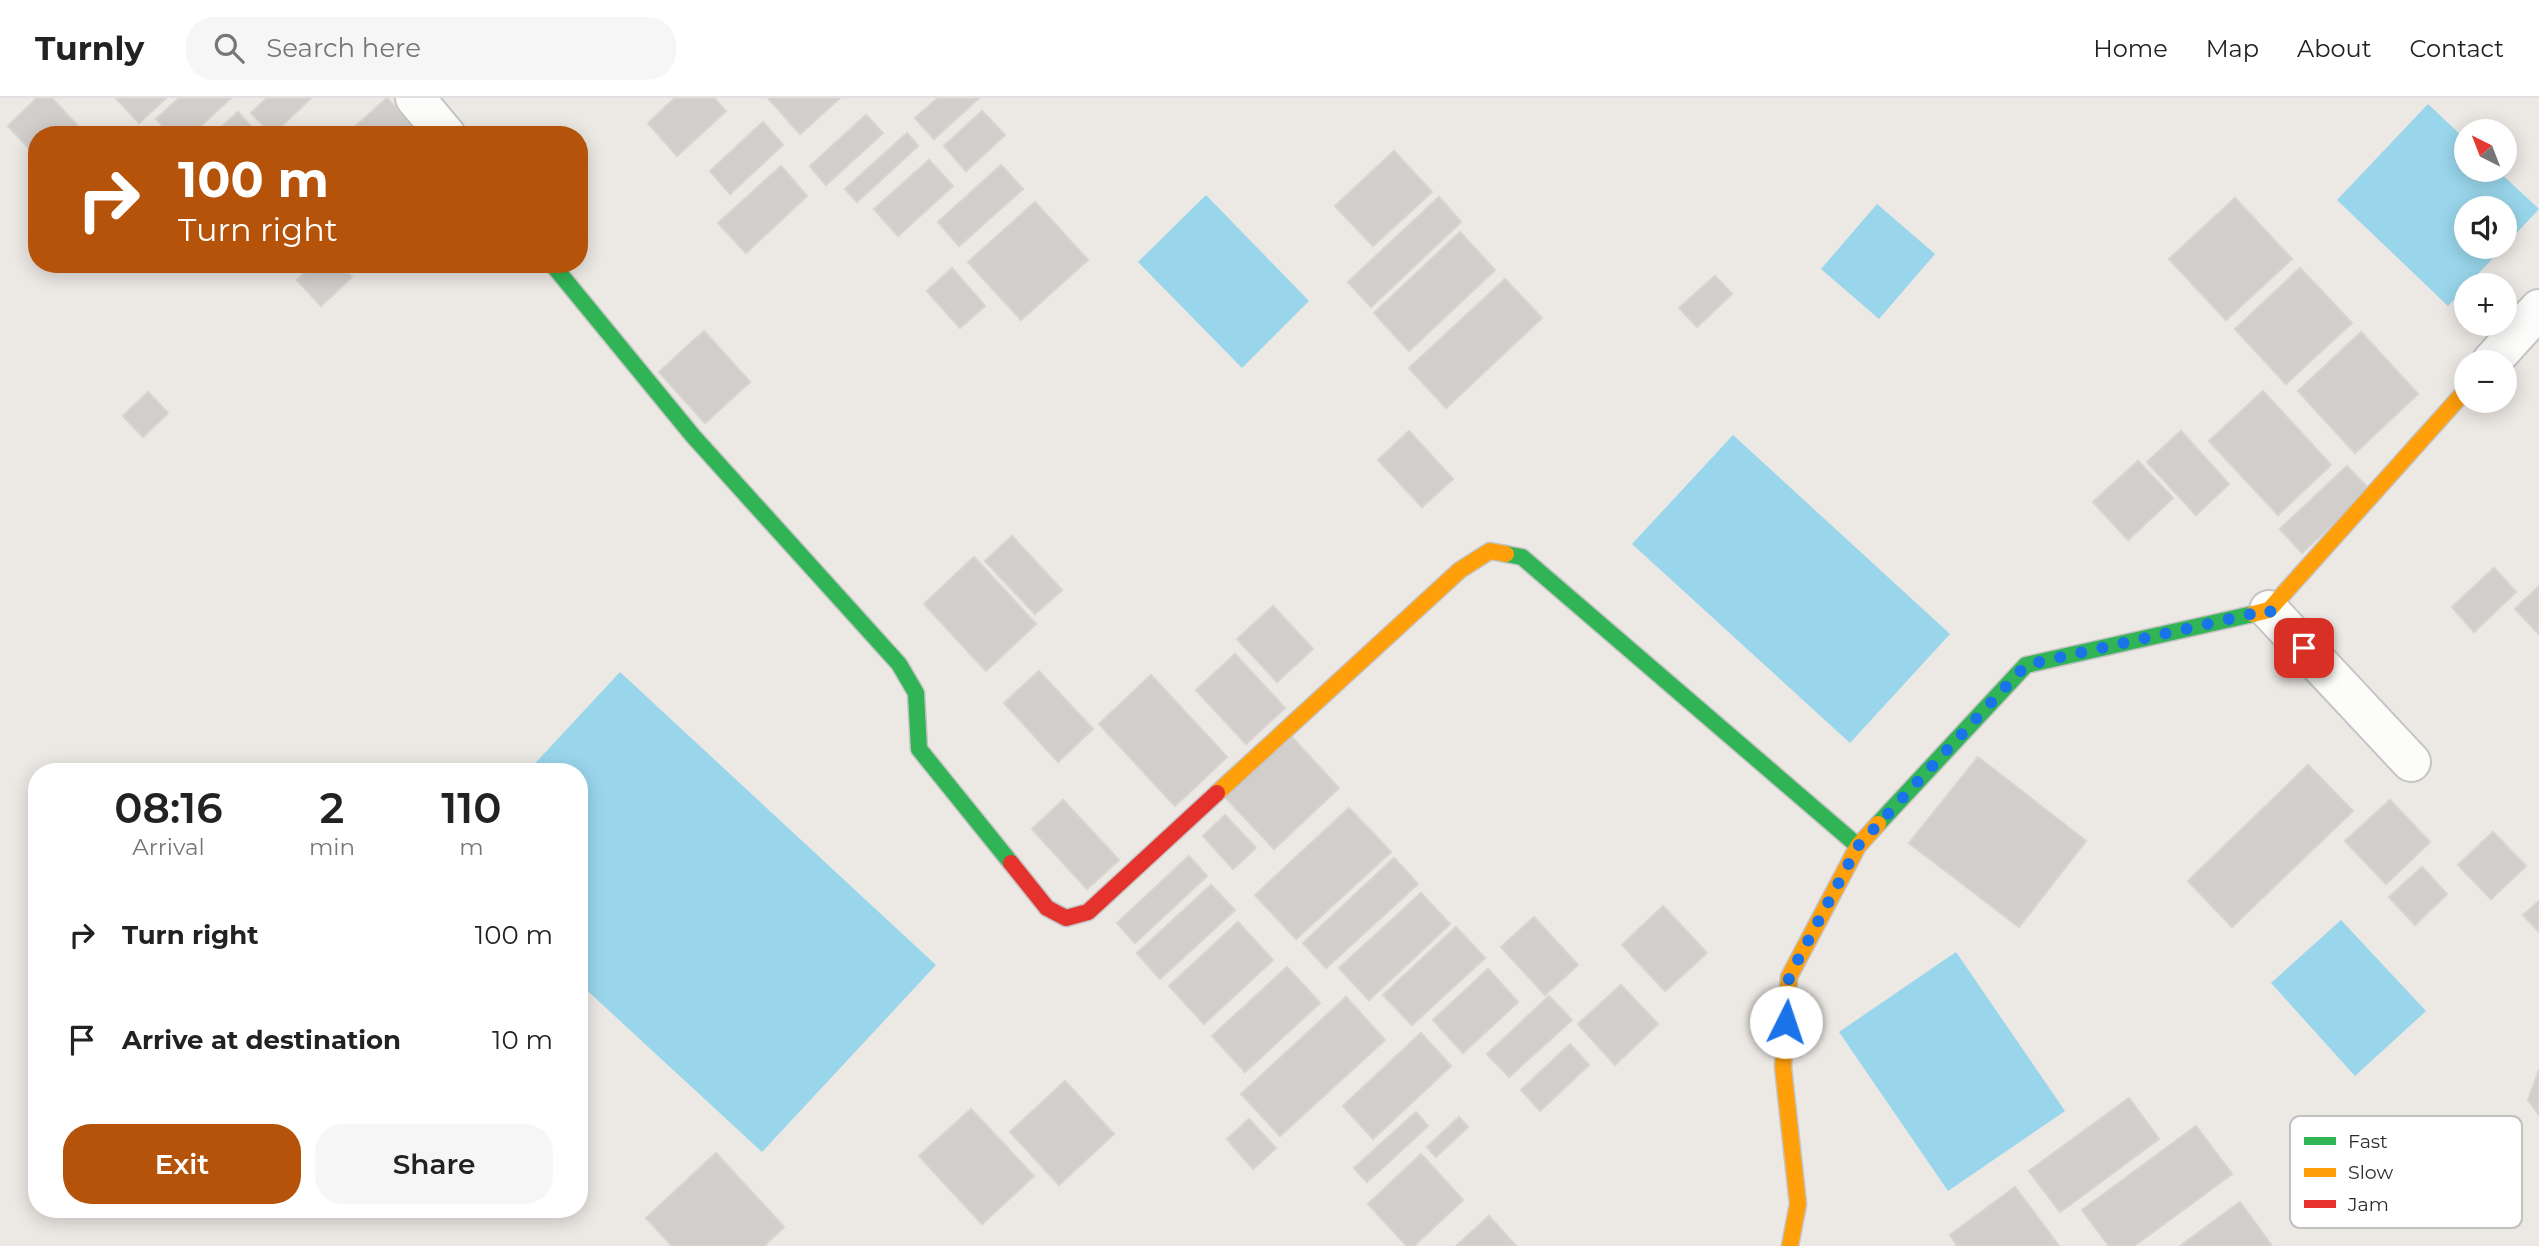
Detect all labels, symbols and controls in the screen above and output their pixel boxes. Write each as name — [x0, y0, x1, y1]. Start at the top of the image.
search box — [186, 17, 676, 80]
text: Turnly — [35, 28, 144, 68]
icon: search — [210, 29, 248, 67]
text: Search here — [266, 32, 421, 64]
text: Home — [2093, 34, 2168, 63]
text: Map — [2206, 34, 2259, 63]
text: About — [2297, 34, 2371, 63]
text: Contact — [2409, 34, 2504, 63]
north arrow — [2454, 119, 2516, 182]
map controls — [2454, 119, 2517, 413]
text: 100 m — [178, 150, 329, 209]
icon: right — [63, 154, 154, 245]
button: sound — [2454, 196, 2517, 259]
text: Turn right — [178, 210, 338, 249]
button: + — [2454, 273, 2517, 336]
button: − — [2454, 350, 2517, 413]
pin — [2274, 618, 2334, 678]
icon: arrive — [2285, 629, 2323, 667]
text: 08:16 — [114, 782, 223, 834]
text: 2 — [320, 782, 344, 834]
text: 110 — [441, 782, 502, 834]
text: Arrival — [132, 833, 205, 861]
text: min — [309, 833, 355, 861]
text: m — [459, 833, 484, 861]
icon: right — [63, 916, 101, 954]
text: Turn right — [122, 919, 258, 951]
text: 100 m — [475, 919, 553, 951]
position arrow — [1749, 985, 1823, 1059]
icon: arrive — [63, 1021, 101, 1059]
text: Arrive at destination — [122, 1024, 401, 1056]
text: 10 m — [492, 1024, 553, 1056]
legend — [2290, 1116, 2522, 1228]
button: Exit — [63, 1124, 301, 1204]
button: Share — [315, 1124, 553, 1204]
text: Fast — [2348, 1130, 2388, 1153]
text: Slow — [2348, 1161, 2393, 1184]
text: Jam — [2347, 1193, 2389, 1216]

